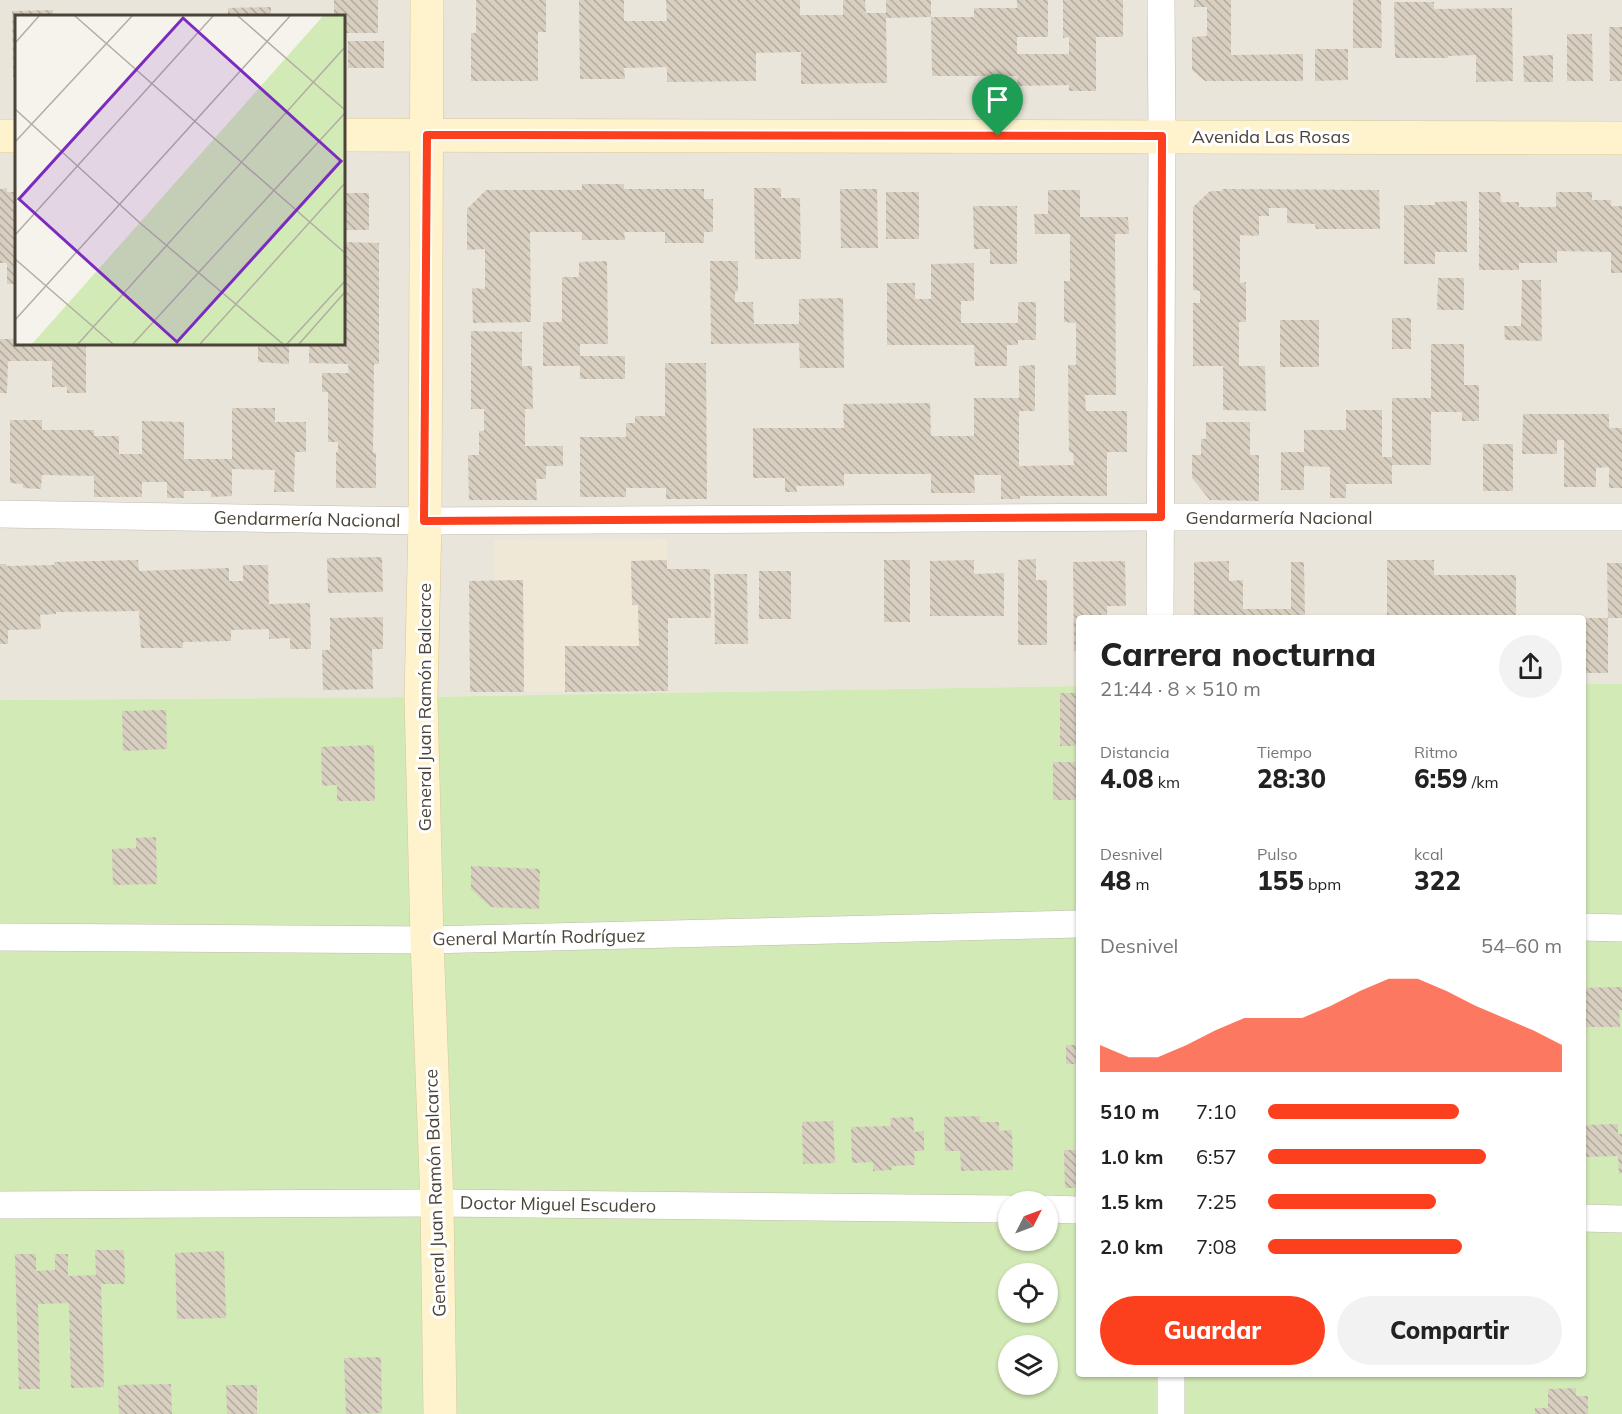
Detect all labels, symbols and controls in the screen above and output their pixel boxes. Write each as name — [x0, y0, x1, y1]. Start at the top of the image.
inset map — [15, 15, 345, 345]
pin — [972, 74, 1023, 136]
icon: arrive — [981, 83, 1014, 116]
street label: Avenida Las Rosas — [1192, 125, 1350, 148]
street label: Gendarmería Nacional — [213, 506, 401, 532]
street label: Gendarmería Nacional — [1186, 506, 1372, 529]
street label: General Juan Ramón Balcarce — [413, 583, 436, 831]
text: Carrera nocturna — [1100, 633, 1376, 674]
button: share — [1499, 635, 1562, 698]
text: 21:44 · 8 × 510 m — [1100, 676, 1261, 701]
text: Distancia — [1100, 742, 1170, 762]
text: Tiempo — [1257, 742, 1312, 762]
text: Ritmo — [1414, 742, 1458, 762]
text: 4.08 — [1100, 762, 1154, 795]
text: 28:30 — [1257, 762, 1326, 795]
text: 6:59 — [1414, 762, 1468, 795]
text: km — [1154, 772, 1180, 792]
text: /km — [1468, 772, 1499, 792]
text: Desnivel — [1100, 844, 1163, 864]
text: Pulso — [1257, 844, 1297, 864]
text: kcal — [1414, 844, 1443, 864]
text: 48 — [1100, 864, 1131, 897]
text: 155 — [1257, 864, 1304, 897]
text: 322 — [1414, 864, 1461, 897]
text: m — [1131, 874, 1149, 894]
text: bpm — [1304, 874, 1341, 894]
street label: General Martín Rodríguez — [432, 924, 646, 950]
text: Desnivel — [1100, 933, 1178, 958]
text: 54–60 m — [1481, 933, 1562, 958]
street label: General Juan Ramón Balcarce — [419, 1069, 451, 1317]
text: 510 m — [1100, 1099, 1159, 1124]
text: 7:10 — [1196, 1099, 1237, 1124]
text: 1.0 km — [1100, 1144, 1163, 1169]
text: 6:57 — [1196, 1144, 1237, 1169]
text: 1.5 km — [1100, 1189, 1163, 1214]
text: 7:25 — [1196, 1189, 1237, 1214]
street label: Doctor Miguel Escudero — [460, 1191, 656, 1217]
north arrow — [998, 1191, 1058, 1251]
map controls — [998, 1191, 1058, 1395]
text: 2.0 km — [1100, 1234, 1163, 1259]
text: 7:08 — [1196, 1234, 1237, 1259]
button: locate — [998, 1263, 1058, 1323]
button: Guardar — [1100, 1296, 1325, 1365]
button: Compartir — [1337, 1296, 1562, 1365]
button: layers — [998, 1335, 1058, 1395]

